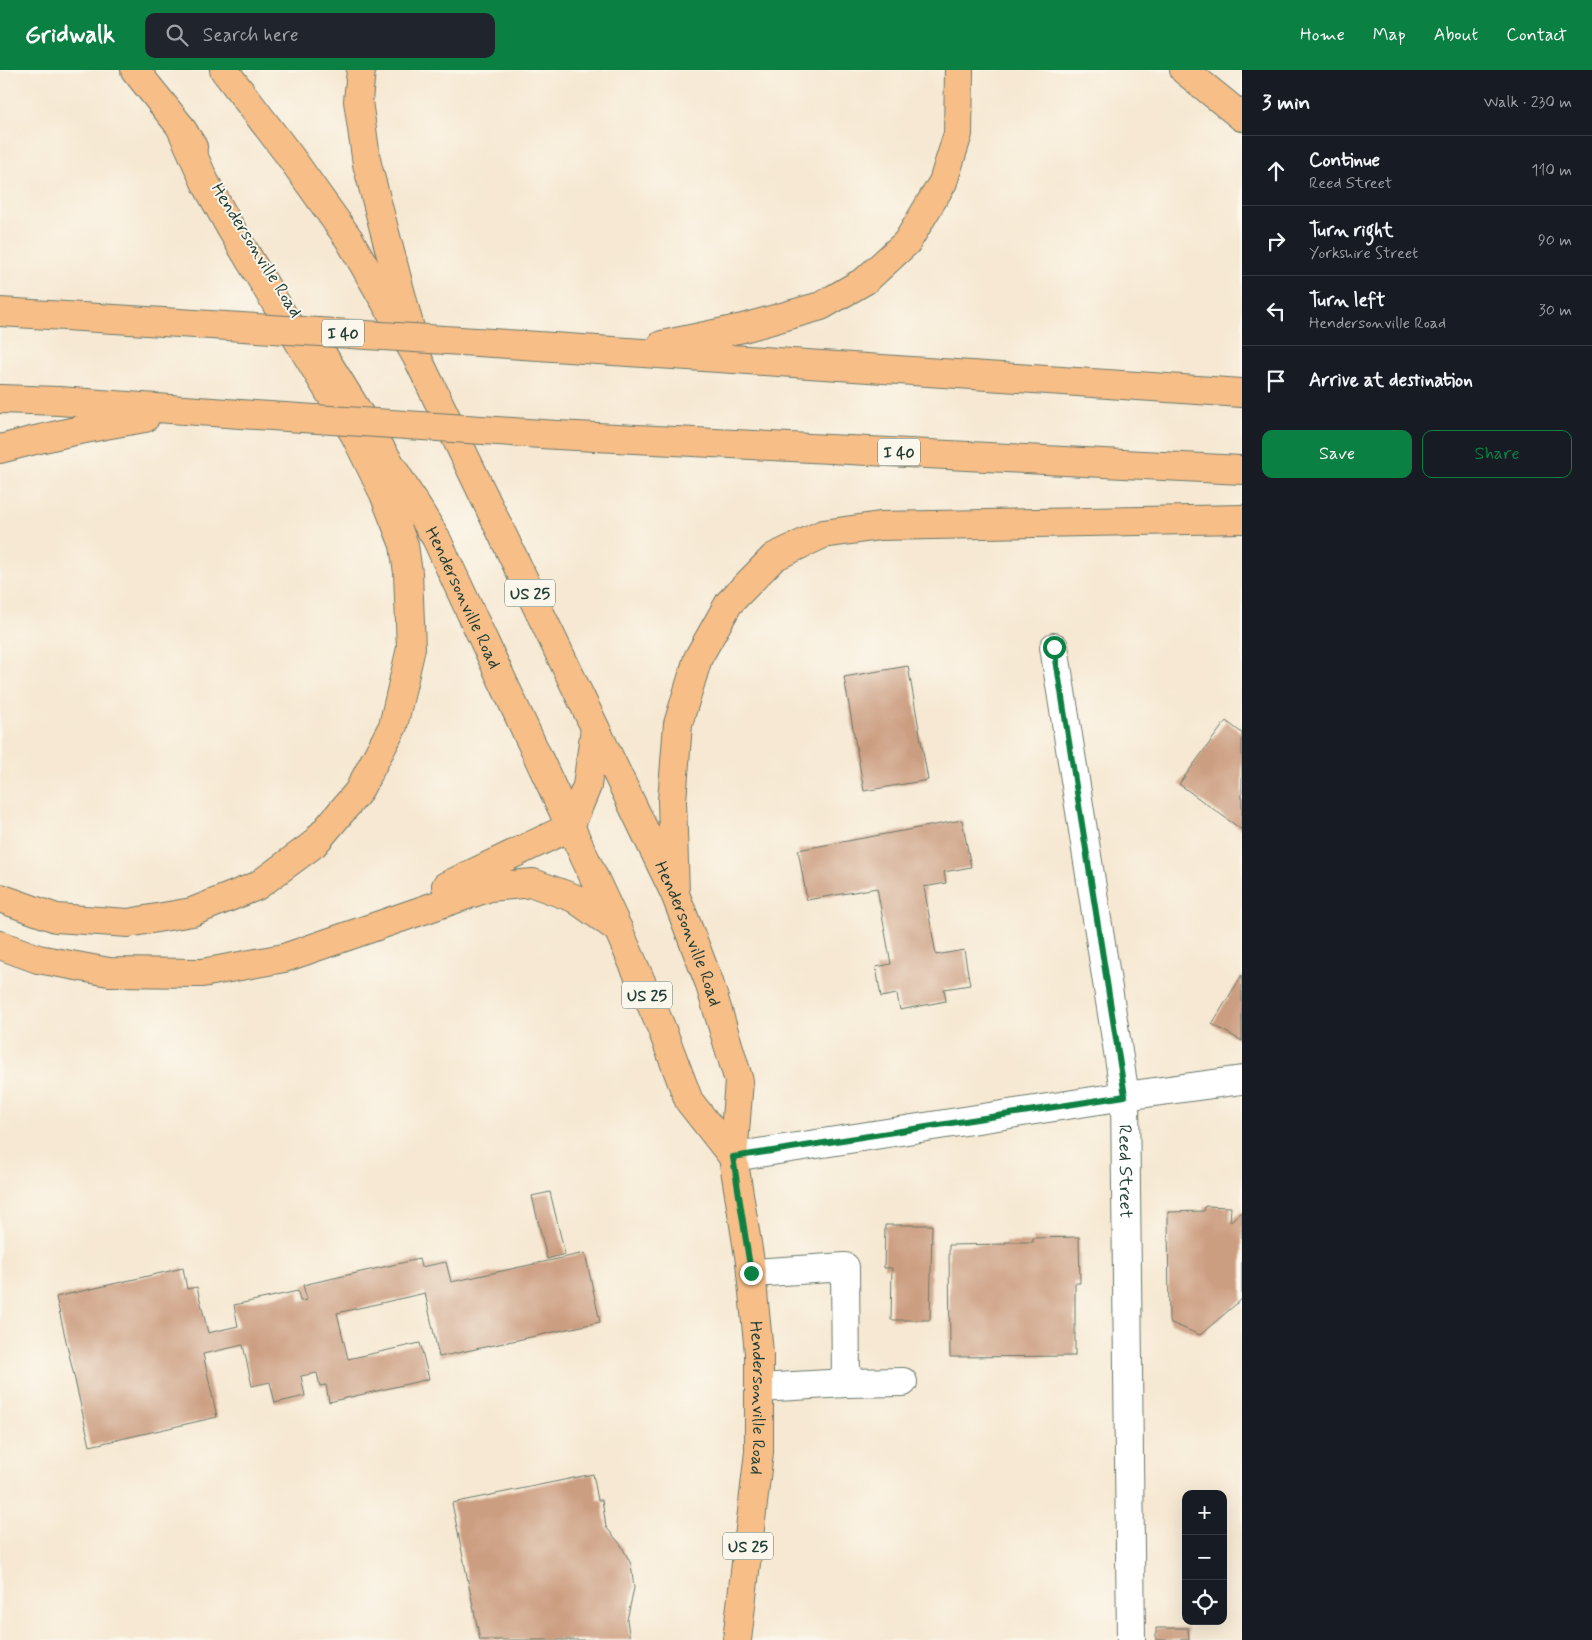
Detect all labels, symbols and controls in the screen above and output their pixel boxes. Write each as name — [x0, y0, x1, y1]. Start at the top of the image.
search box — [145, 13, 495, 58]
text: Gridwalk — [25, 20, 115, 51]
icon: search — [163, 21, 191, 49]
text: Search here — [203, 23, 298, 48]
text: Home — [1300, 23, 1345, 47]
text: Map — [1373, 23, 1406, 47]
text: About — [1434, 23, 1478, 47]
text: Contact — [1506, 23, 1567, 47]
text: 3 min — [1262, 89, 1310, 117]
text: Walk · 230 m — [1484, 92, 1572, 113]
text: Continue — [1309, 148, 1380, 173]
icon: ahead — [1262, 157, 1290, 185]
text: 110 m — [1531, 160, 1572, 181]
text: Reed Street — [1309, 173, 1392, 194]
street label: Hendersonville Road — [205, 179, 307, 322]
text: Turn right — [1309, 218, 1393, 243]
icon: right — [1262, 227, 1290, 255]
text: 90 m — [1538, 230, 1572, 251]
text: Yorkshire Street — [1309, 243, 1418, 264]
text: Turn left — [1309, 288, 1385, 313]
icon: left — [1262, 297, 1290, 325]
text: 30 m — [1539, 300, 1572, 321]
text: Hendersonville Road — [1309, 313, 1446, 334]
road number: I 40 — [322, 320, 364, 346]
icon: arrive — [1262, 367, 1290, 395]
text: Arrive at destination — [1309, 368, 1473, 393]
button: Save — [1262, 430, 1412, 478]
button: Share — [1422, 430, 1572, 478]
road number: I 40 — [878, 438, 920, 466]
street label: Hendersonville Road — [419, 522, 506, 673]
road number: US 25 — [505, 579, 555, 606]
route start — [1043, 636, 1066, 659]
street label: Hendersonville Road — [648, 857, 727, 1009]
road number: US 25 — [622, 982, 672, 1008]
street label: Reed Street — [1112, 1124, 1137, 1219]
route end — [740, 1262, 763, 1285]
street label: Hendersonville Road — [743, 1320, 770, 1476]
map controls — [1182, 1490, 1227, 1625]
button: + — [1182, 1490, 1227, 1535]
road number: US 25 — [723, 1532, 773, 1560]
button: − — [1182, 1535, 1227, 1580]
button: locate — [1182, 1580, 1227, 1625]

